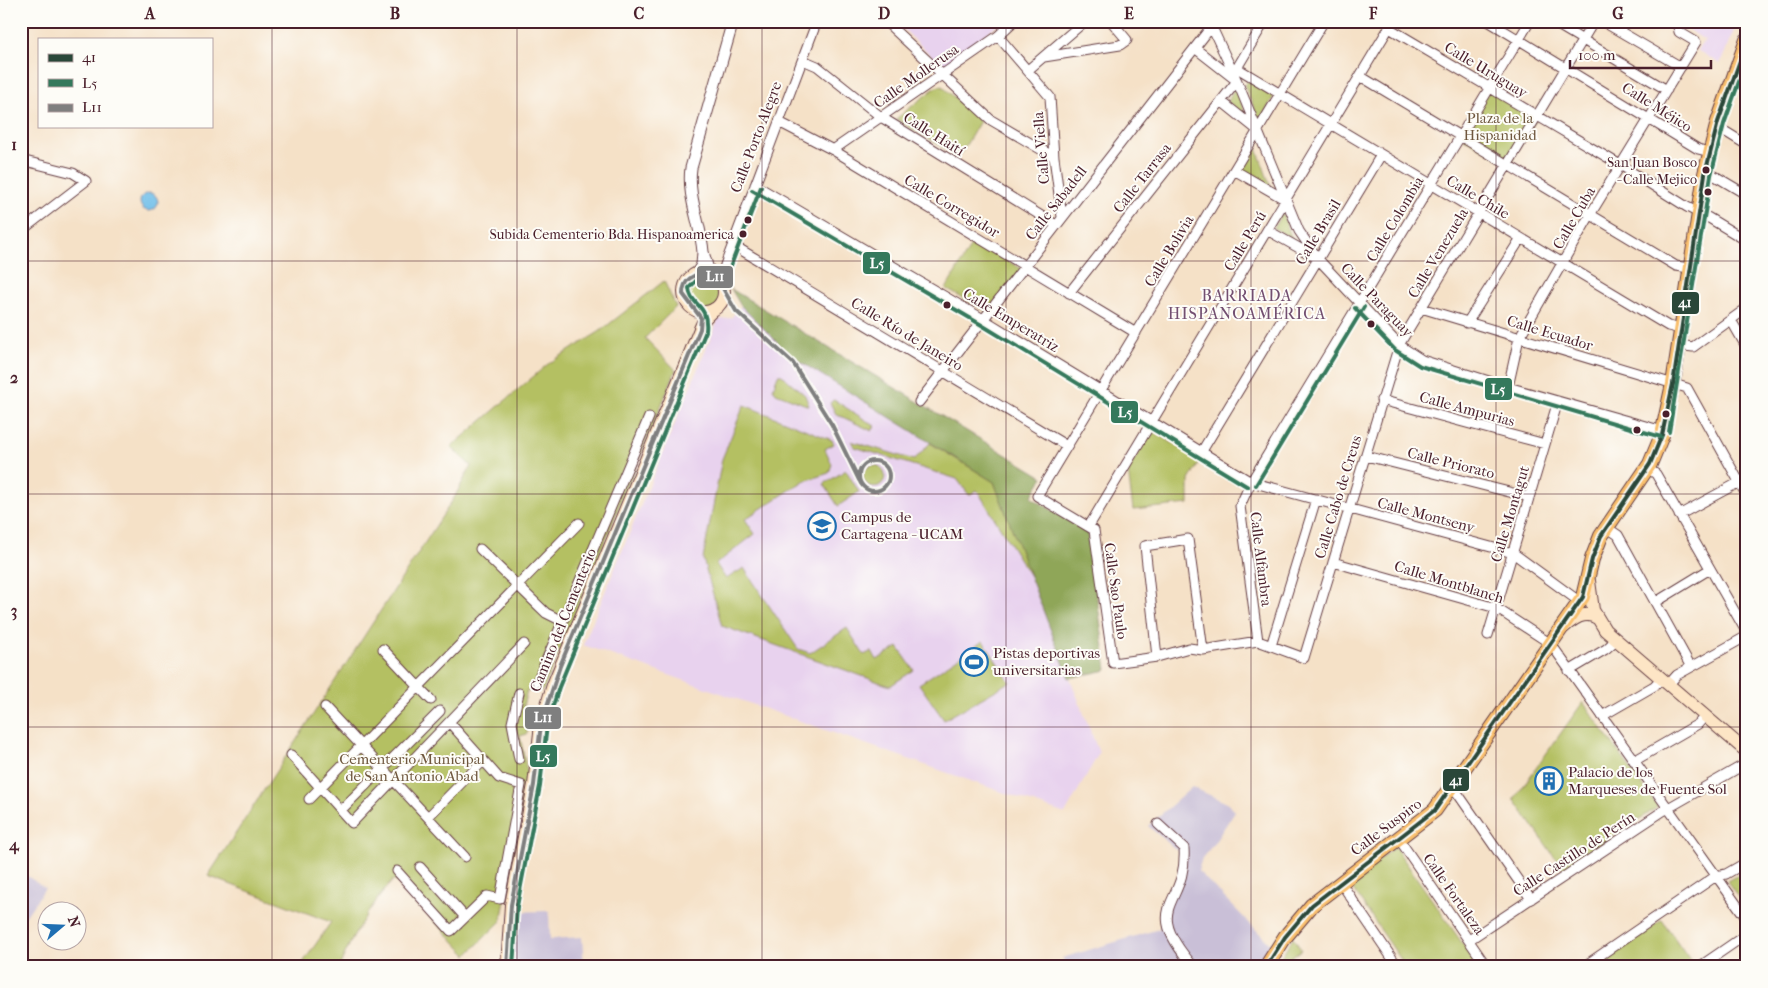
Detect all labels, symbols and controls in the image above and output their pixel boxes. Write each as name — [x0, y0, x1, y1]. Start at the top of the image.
text: A — [144, 4, 156, 23]
text: B — [390, 4, 400, 23]
text: C — [634, 4, 645, 23]
text: D — [878, 4, 890, 23]
text: E — [1124, 4, 1134, 23]
text: F — [1368, 4, 1378, 23]
text: G — [1612, 4, 1624, 23]
legend — [38, 38, 212, 128]
street label: Calle Uruguay — [1441, 38, 1532, 102]
scale bar — [1570, 38, 1712, 70]
street label: Calle Mollerusa — [870, 39, 963, 112]
text: 100 m — [1578, 46, 1616, 64]
text: 41 — [82, 48, 96, 66]
text: L5 — [82, 74, 98, 92]
street label: Calle Porto Alegre — [727, 78, 786, 195]
street label: Calle Méjico — [1619, 78, 1696, 136]
text: L11 — [82, 98, 102, 116]
street label: Calle Haití — [900, 108, 968, 160]
park label: Plaza de la Hispanidad — [1463, 109, 1537, 144]
street label: Calle Viella — [1029, 110, 1053, 185]
text: 1 — [11, 135, 17, 154]
street label: Calle Tarrasa — [1109, 139, 1176, 217]
place label: San Juan Bosco - Calle Mejico — [1607, 154, 1697, 188]
street label: Calle Sabadell — [1021, 162, 1091, 244]
marker: San Juan Bosco - Calle Mejico — [1701, 165, 1711, 175]
street label: Calle Corregidor — [901, 170, 1003, 242]
street label: Calle Chile — [1443, 171, 1513, 223]
street label: Calle Colombia — [1362, 172, 1428, 265]
street label: Calle Cuba — [1549, 183, 1600, 252]
unlabelled marker — [1703, 187, 1713, 197]
street label: Calle Brasil — [1291, 196, 1345, 268]
street label: Calle Venezuela — [1404, 204, 1472, 301]
street label: Calle Perú — [1220, 207, 1270, 274]
street label: Calle Bolivia — [1141, 211, 1198, 290]
unlabelled marker — [743, 215, 753, 225]
place label: Subida Cementerio Bda. Hispanoamerica — [489, 226, 735, 243]
marker: Subida Cementerio Bda. Hispanoamerica — [738, 229, 748, 239]
line badge: L5 — [862, 251, 891, 275]
text: L5 — [870, 255, 884, 272]
street label: Calle Paraguay — [1337, 259, 1418, 342]
line badge: L11 — [696, 265, 734, 289]
text: L11 — [706, 268, 724, 285]
street label: Calle Emperatriz — [960, 284, 1063, 356]
district label: BARRIADA HISPANOAMÉRICA — [1168, 286, 1326, 323]
line badge: 41 — [1671, 291, 1700, 315]
street label: Calle Río de Janeiro — [848, 294, 967, 375]
text: 41 — [1677, 294, 1692, 311]
unlabelled marker — [942, 300, 952, 310]
street label: Calle Ecuador — [1505, 311, 1596, 355]
unlabelled marker — [1366, 319, 1376, 329]
text: 2 — [10, 368, 18, 387]
line badge: L5 — [1484, 377, 1513, 401]
text: L5 — [1491, 381, 1505, 398]
street label: Calle Ampurias — [1417, 388, 1517, 430]
line badge: L5 — [1110, 400, 1139, 424]
text: L5 — [1118, 404, 1132, 421]
unlabelled marker — [1661, 409, 1671, 419]
unlabelled marker — [1632, 425, 1642, 435]
street label: Calle Cabo de Creus — [1311, 433, 1365, 561]
street label: Calle Priorato — [1405, 443, 1497, 483]
street label: Calle Montagut — [1487, 463, 1533, 564]
street label: Calle Montseny — [1375, 493, 1478, 537]
place label: Campus de Cartagena - UCAM — [841, 508, 964, 543]
school or university icon: Campus de Cartagena - UCAM — [807, 511, 837, 541]
street label: Calle Alfambra — [1246, 511, 1276, 608]
street label: Calle Sao Paulo — [1100, 542, 1132, 641]
street label: Camino del Cementerio — [526, 545, 600, 694]
street label: Calle Montblanch — [1392, 557, 1506, 607]
text: 3 — [11, 601, 17, 621]
place label: Pistas deportivas universitarias — [992, 644, 1101, 679]
sports icon: Pistas deportivas universitarias — [959, 647, 989, 677]
line badge: L11 — [524, 706, 562, 730]
text: L11 — [534, 709, 552, 726]
line badge: L5 — [529, 744, 558, 768]
text: L5 — [536, 748, 550, 765]
park label: Cementerio Municipal de San Antonio Abad — [339, 750, 485, 785]
place label: Palacio de los Marqueses de Fuente Sol — [1568, 763, 1727, 798]
building icon: Palacio de los Marqueses de Fuente Sol — [1534, 766, 1564, 796]
line badge: 41 — [1442, 768, 1470, 792]
text: 41 — [1448, 772, 1463, 789]
street label: Calle Suspiro — [1347, 794, 1425, 859]
street label: Calle Castillo de Perín — [1510, 808, 1639, 900]
text: 4 — [8, 835, 20, 855]
street label: Calle Fortaleza — [1419, 850, 1489, 939]
north arrow — [38, 900, 88, 950]
text: N — [64, 914, 84, 930]

